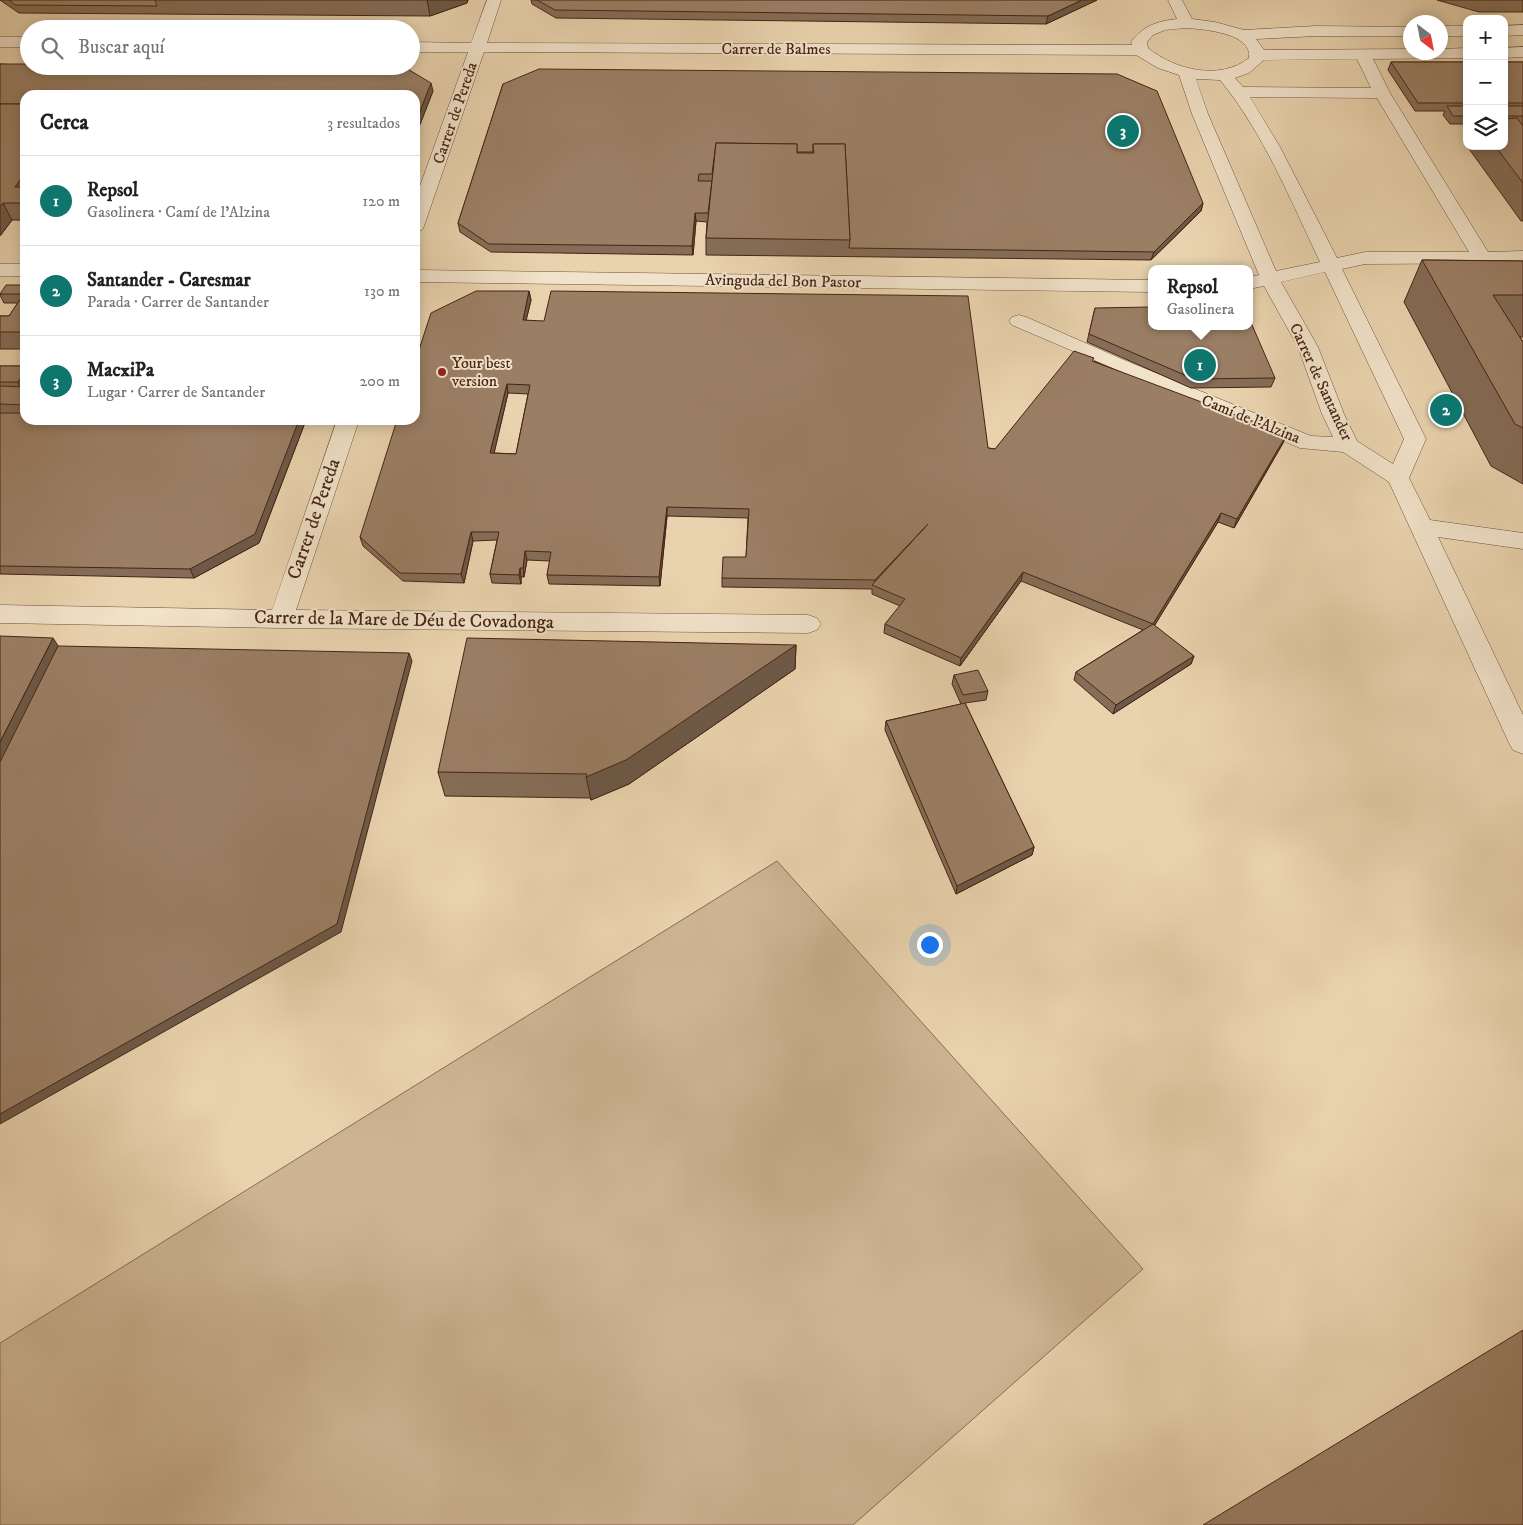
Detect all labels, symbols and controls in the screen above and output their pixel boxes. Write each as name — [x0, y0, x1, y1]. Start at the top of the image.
north arrow — [1403, 15, 1448, 60]
map controls — [1463, 15, 1508, 150]
button: + — [1463, 15, 1508, 60]
search box — [20, 20, 420, 75]
icon: search — [38, 34, 66, 62]
text: Buscar aquí — [78, 36, 164, 59]
street label: Carrer de Balmes — [721, 39, 831, 59]
street label: Carrer de Pereda — [428, 59, 482, 167]
button: − — [1463, 60, 1508, 105]
button: layers — [1463, 105, 1508, 150]
text: Cerca — [40, 110, 88, 136]
pin: 3 — [1107, 112, 1139, 150]
text: 3 resultados — [327, 113, 400, 133]
text: Repsol — [87, 179, 138, 202]
text: 1 — [53, 191, 59, 211]
text: 120 m — [362, 191, 400, 211]
text: Gasolinera · Camí de l'Alzina — [87, 202, 270, 222]
popup — [1148, 265, 1253, 330]
text: Santander - Caresmar — [87, 269, 251, 292]
street label: Avinguda del Bon Pastor — [705, 270, 861, 292]
text: Repsol — [1167, 276, 1218, 299]
text: 2 — [52, 281, 60, 301]
text: 130 m — [364, 281, 400, 301]
text: Parada · Carrer de Santander — [87, 292, 269, 312]
text: Gasolinera — [1167, 299, 1234, 319]
street label: Carrer de Santander — [1285, 320, 1357, 444]
pin: 1 — [1184, 346, 1216, 384]
place label: Your best version — [451, 353, 511, 391]
text: MacxiPa — [87, 359, 154, 382]
marker: Your best version — [436, 366, 448, 378]
text: 3 — [53, 371, 59, 391]
text: 200 m — [359, 371, 400, 391]
text: Lugar · Carrer de Santander — [87, 382, 265, 402]
street label: Camí de l'Alzina — [1199, 390, 1303, 448]
pin: 2 — [1430, 391, 1462, 429]
street label: Carrer de Pereda — [283, 455, 345, 583]
street label: Carrer de la Mare de Déu de Covadonga — [254, 606, 554, 634]
your location — [917, 932, 943, 958]

